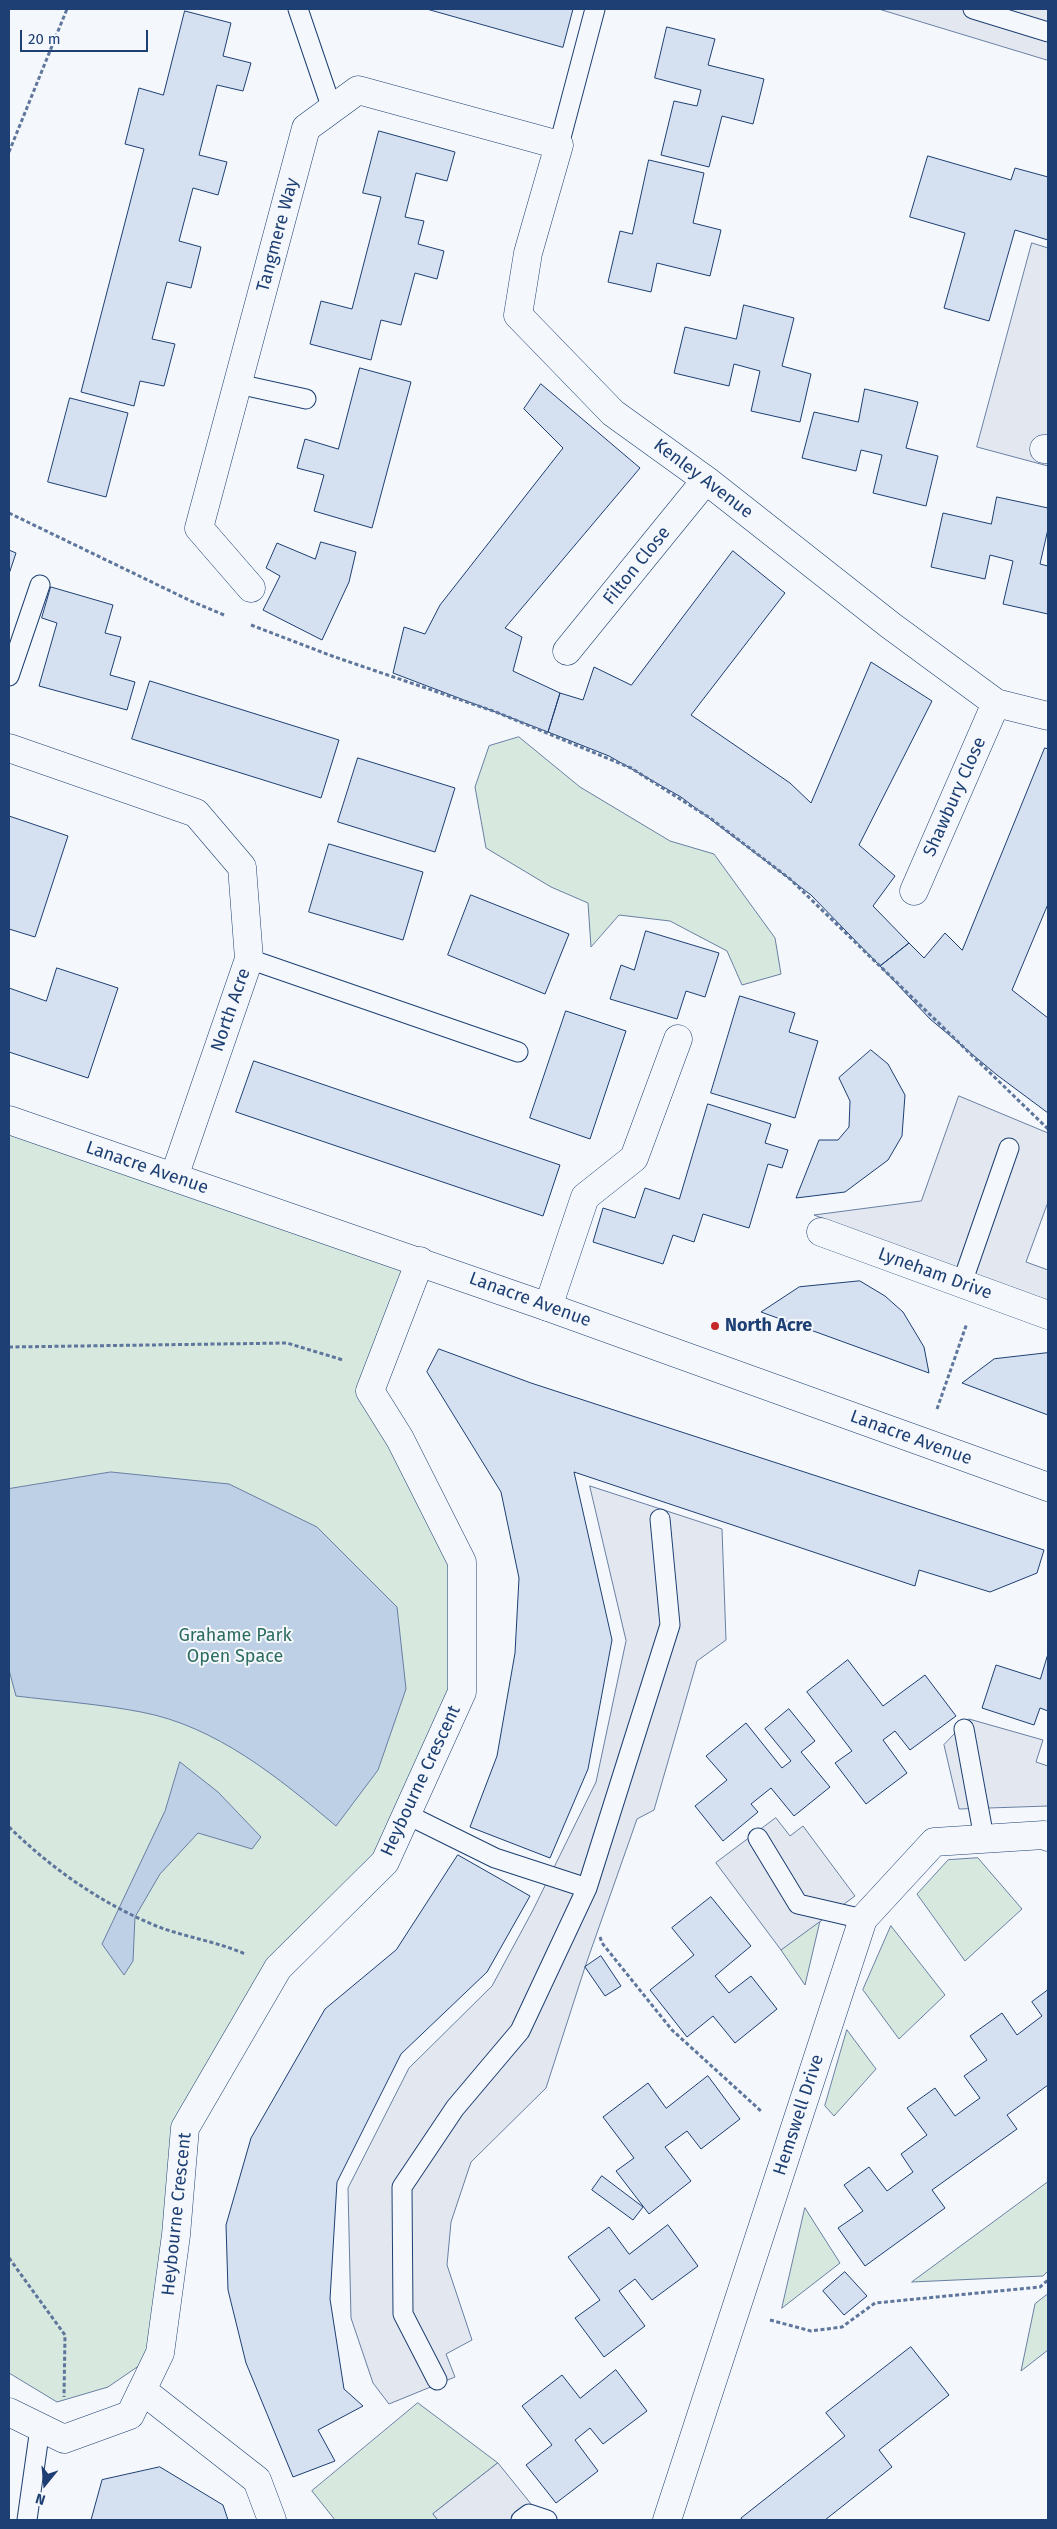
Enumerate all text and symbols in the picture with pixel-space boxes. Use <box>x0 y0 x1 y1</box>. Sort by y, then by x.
scale bar <box>22 20 150 52</box>
text: 20 m <box>28 30 61 48</box>
street label: Tangmere Way <box>252 176 304 294</box>
street label: Kenley Avenue <box>649 435 757 523</box>
street label: Filton Close <box>599 523 675 609</box>
street label: Shawbury Close <box>919 734 991 860</box>
street label: North Acre <box>207 965 255 1055</box>
street label: Lanacre Avenue <box>83 1137 211 1199</box>
street label: Lyneham Drive <box>875 1243 995 1305</box>
street label: Lanacre Avenue <box>466 1268 594 1332</box>
place label: North Acre <box>725 1315 812 1337</box>
marker: North Acre <box>709 1320 721 1332</box>
street label: Lanacre Avenue <box>847 1406 975 1470</box>
park label: Grahame Park Open Space <box>178 1625 292 1668</box>
street label: Heybourne Crescent <box>377 1702 465 1860</box>
street label: Hemswell Drive <box>769 2052 829 2178</box>
street label: Heybourne Crescent <box>158 2131 196 2297</box>
north arrow <box>20 2459 70 2509</box>
text: N <box>34 2489 47 2508</box>

